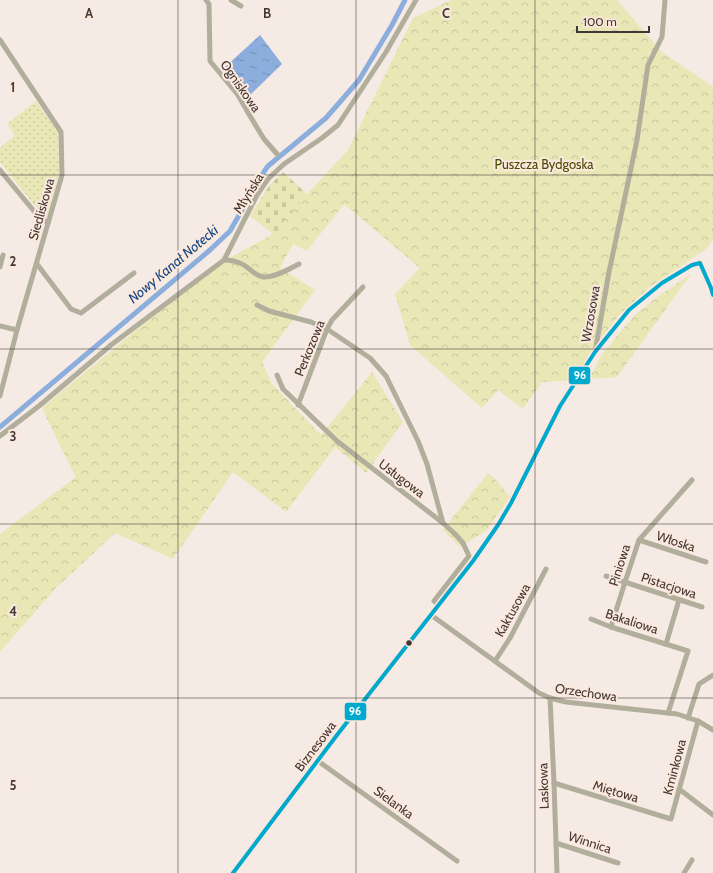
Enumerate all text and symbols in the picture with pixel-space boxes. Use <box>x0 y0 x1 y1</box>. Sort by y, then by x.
text: A <box>85 5 94 21</box>
text: B <box>263 5 271 21</box>
text: C <box>442 5 450 21</box>
scale bar <box>577 8 649 34</box>
text: 100 m <box>583 14 617 29</box>
street label: Ogniskowa <box>217 57 265 116</box>
text: 1 <box>11 79 15 95</box>
park label: Puszcza Bydgoska <box>495 156 594 172</box>
street label: Młyńska <box>229 169 267 216</box>
street label: Siedliskowa <box>25 176 58 242</box>
water label: Nowy Kanał Notecki <box>124 220 223 307</box>
text: 2 <box>10 253 17 269</box>
street label: Wrzosowa <box>577 284 603 344</box>
street label: Perkozowa <box>290 317 328 378</box>
line badge: 96 <box>568 366 591 385</box>
text: 96 <box>574 368 586 382</box>
text: 3 <box>9 428 17 444</box>
street label: Usługowa <box>376 455 429 501</box>
street label: Włoska <box>655 527 698 555</box>
street label: Piniowa <box>605 541 633 588</box>
street label: Pistacjowa <box>639 569 700 603</box>
street label: Kaktusowa <box>491 580 534 640</box>
text: 4 <box>9 603 17 619</box>
street label: Bakaliowa <box>604 605 661 637</box>
unlabelled marker <box>404 638 414 648</box>
street label: Orzechowa <box>554 680 619 704</box>
line badge: 96 <box>344 702 367 721</box>
text: 96 <box>349 704 361 718</box>
street label: Biznesowa <box>291 717 339 774</box>
street label: Kminkowa <box>659 737 689 797</box>
street label: Laskowa <box>534 762 552 809</box>
street label: Miętowa <box>591 776 641 806</box>
text: 5 <box>10 777 17 793</box>
street label: Sielanka <box>371 782 418 822</box>
street label: Winnica <box>566 828 614 857</box>

